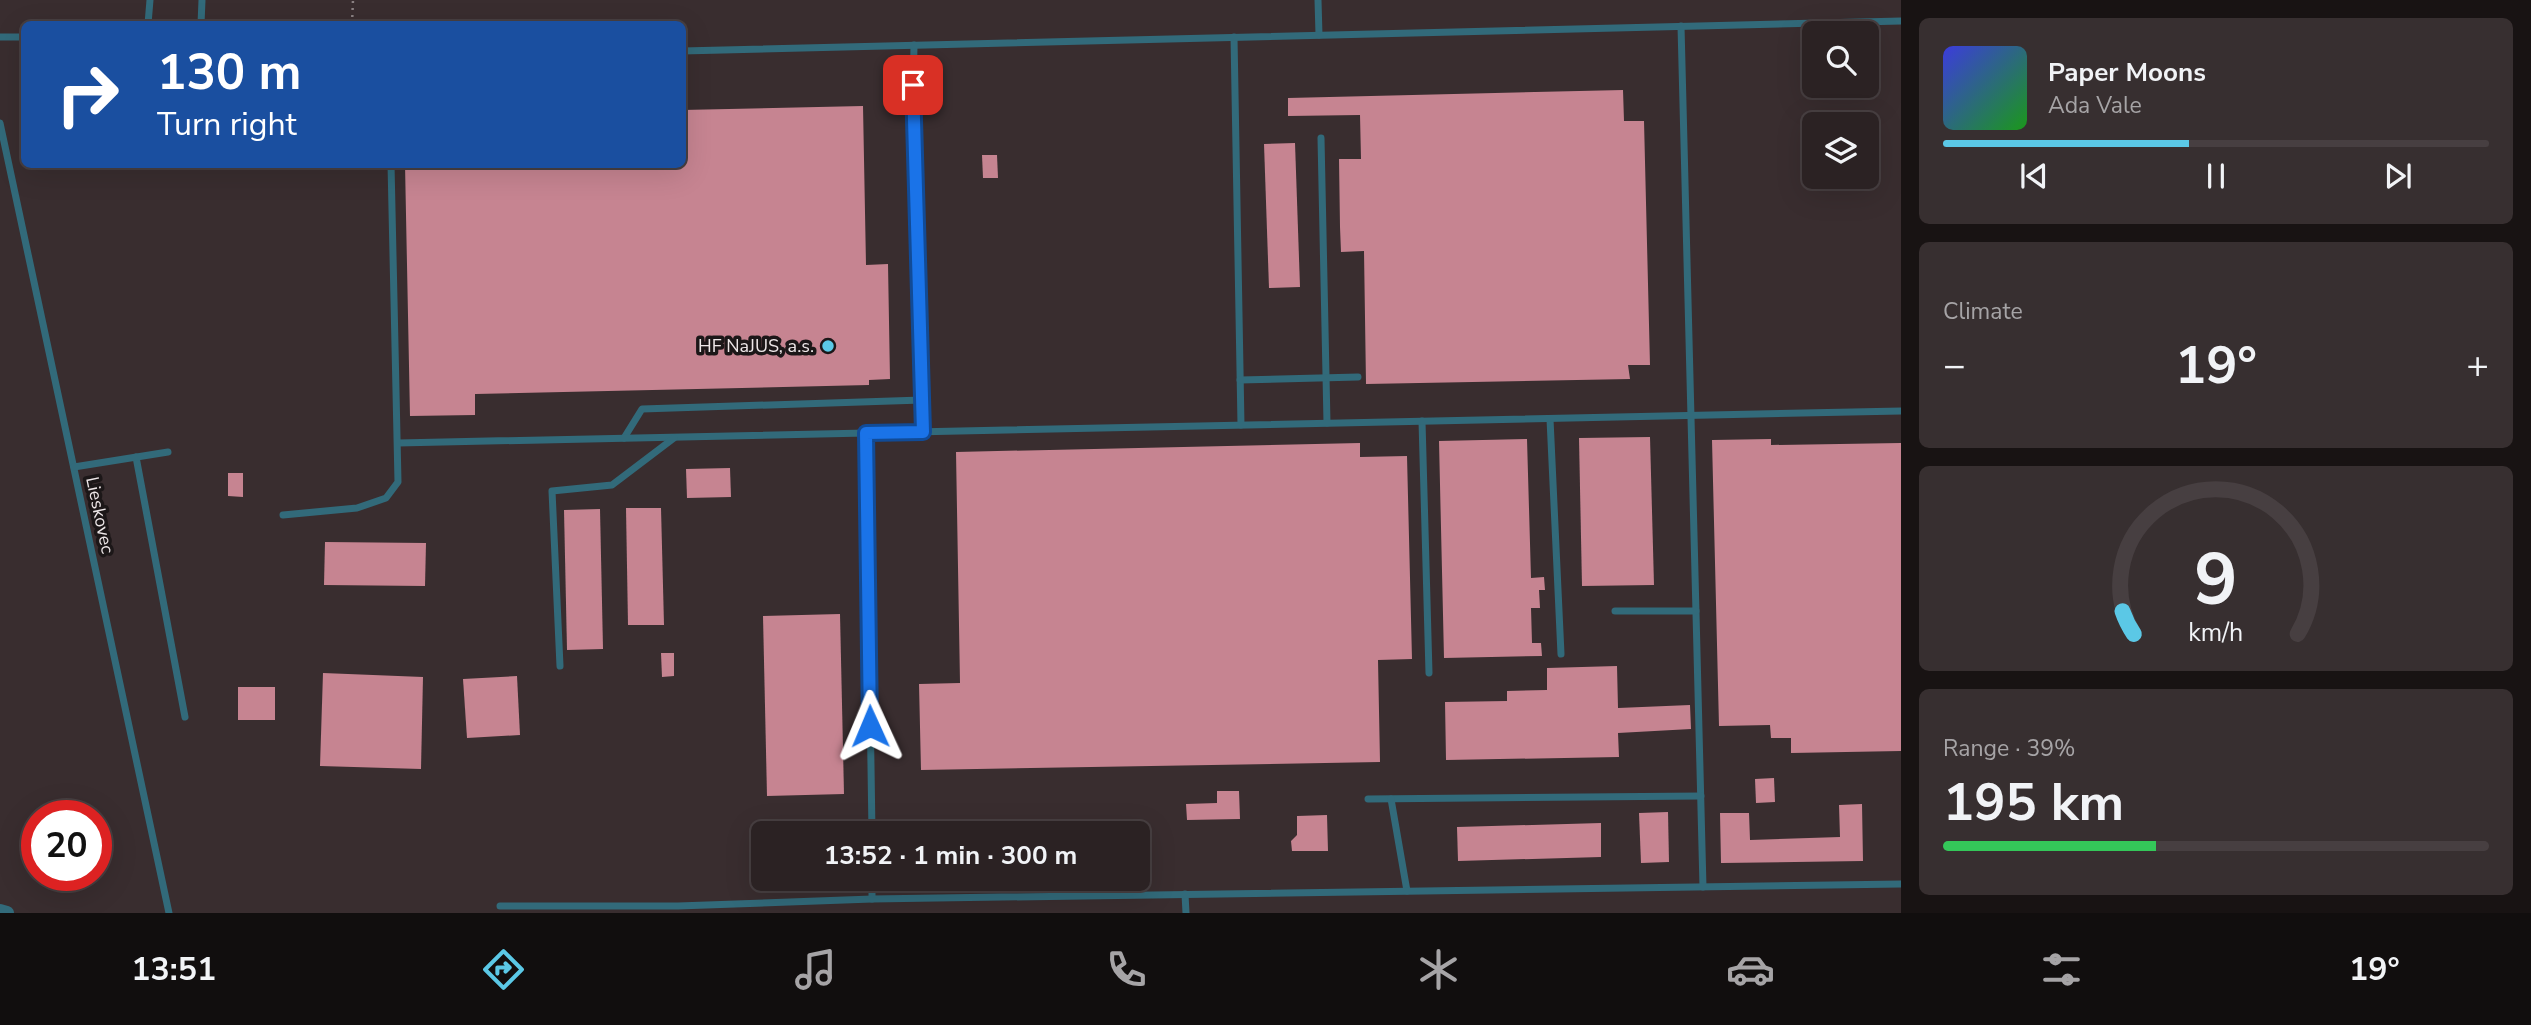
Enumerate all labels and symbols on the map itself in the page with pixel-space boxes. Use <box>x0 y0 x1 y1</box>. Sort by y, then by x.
pin <box>883 55 943 115</box>
place label: HF NaJUS, a.s. <box>698 334 814 358</box>
marker: HF NaJUS, a.s. <box>820 338 836 354</box>
street label: Lieskovec <box>80 474 120 556</box>
position arrow <box>833 689 907 763</box>
speed limit sign: 20 <box>21 800 112 891</box>

